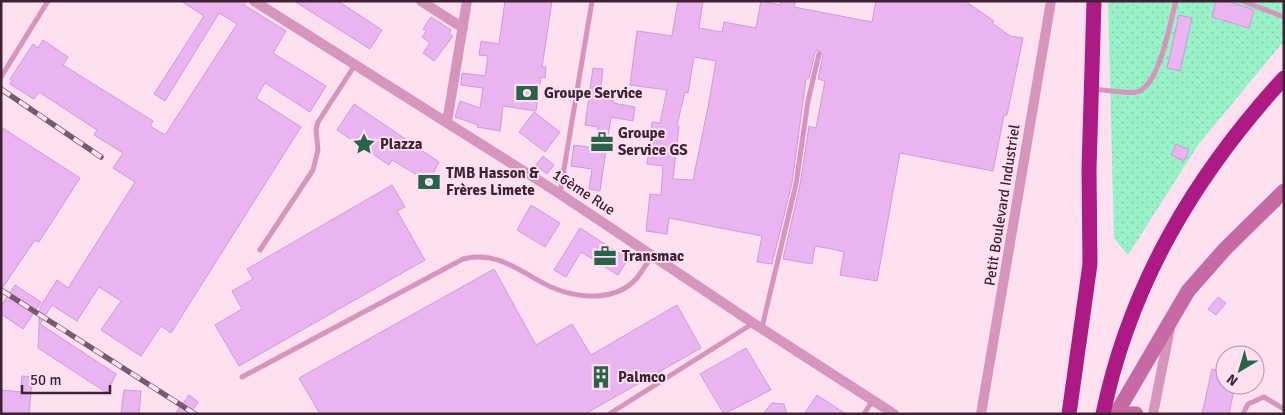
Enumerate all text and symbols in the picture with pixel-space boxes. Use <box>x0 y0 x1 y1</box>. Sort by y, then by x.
bank icon: Groupe Service <box>514 80 540 106</box>
place label: Groupe Service <box>544 84 643 102</box>
street label: Petit Boulevard Industriel <box>980 123 1024 287</box>
place label: Groupe Service GS <box>618 124 688 159</box>
office icon: Groupe Service GS <box>589 129 615 155</box>
place icon: Plazza <box>351 131 377 157</box>
place label: Plazza <box>380 135 423 153</box>
place label: TMB Hasson & Frères Limete <box>446 164 539 199</box>
street label: 16ème Rue <box>549 165 619 219</box>
bank icon: TMB Hasson & Frères Limete <box>416 169 442 195</box>
office icon: Transmac <box>592 243 618 269</box>
place label: Transmac <box>622 247 684 265</box>
north arrow <box>1215 345 1265 395</box>
scale bar <box>22 362 110 394</box>
building icon: Palmco <box>588 364 614 390</box>
place label: Palmco <box>618 368 666 386</box>
text: N <box>1223 370 1241 390</box>
text: 50 m <box>30 371 61 389</box>

